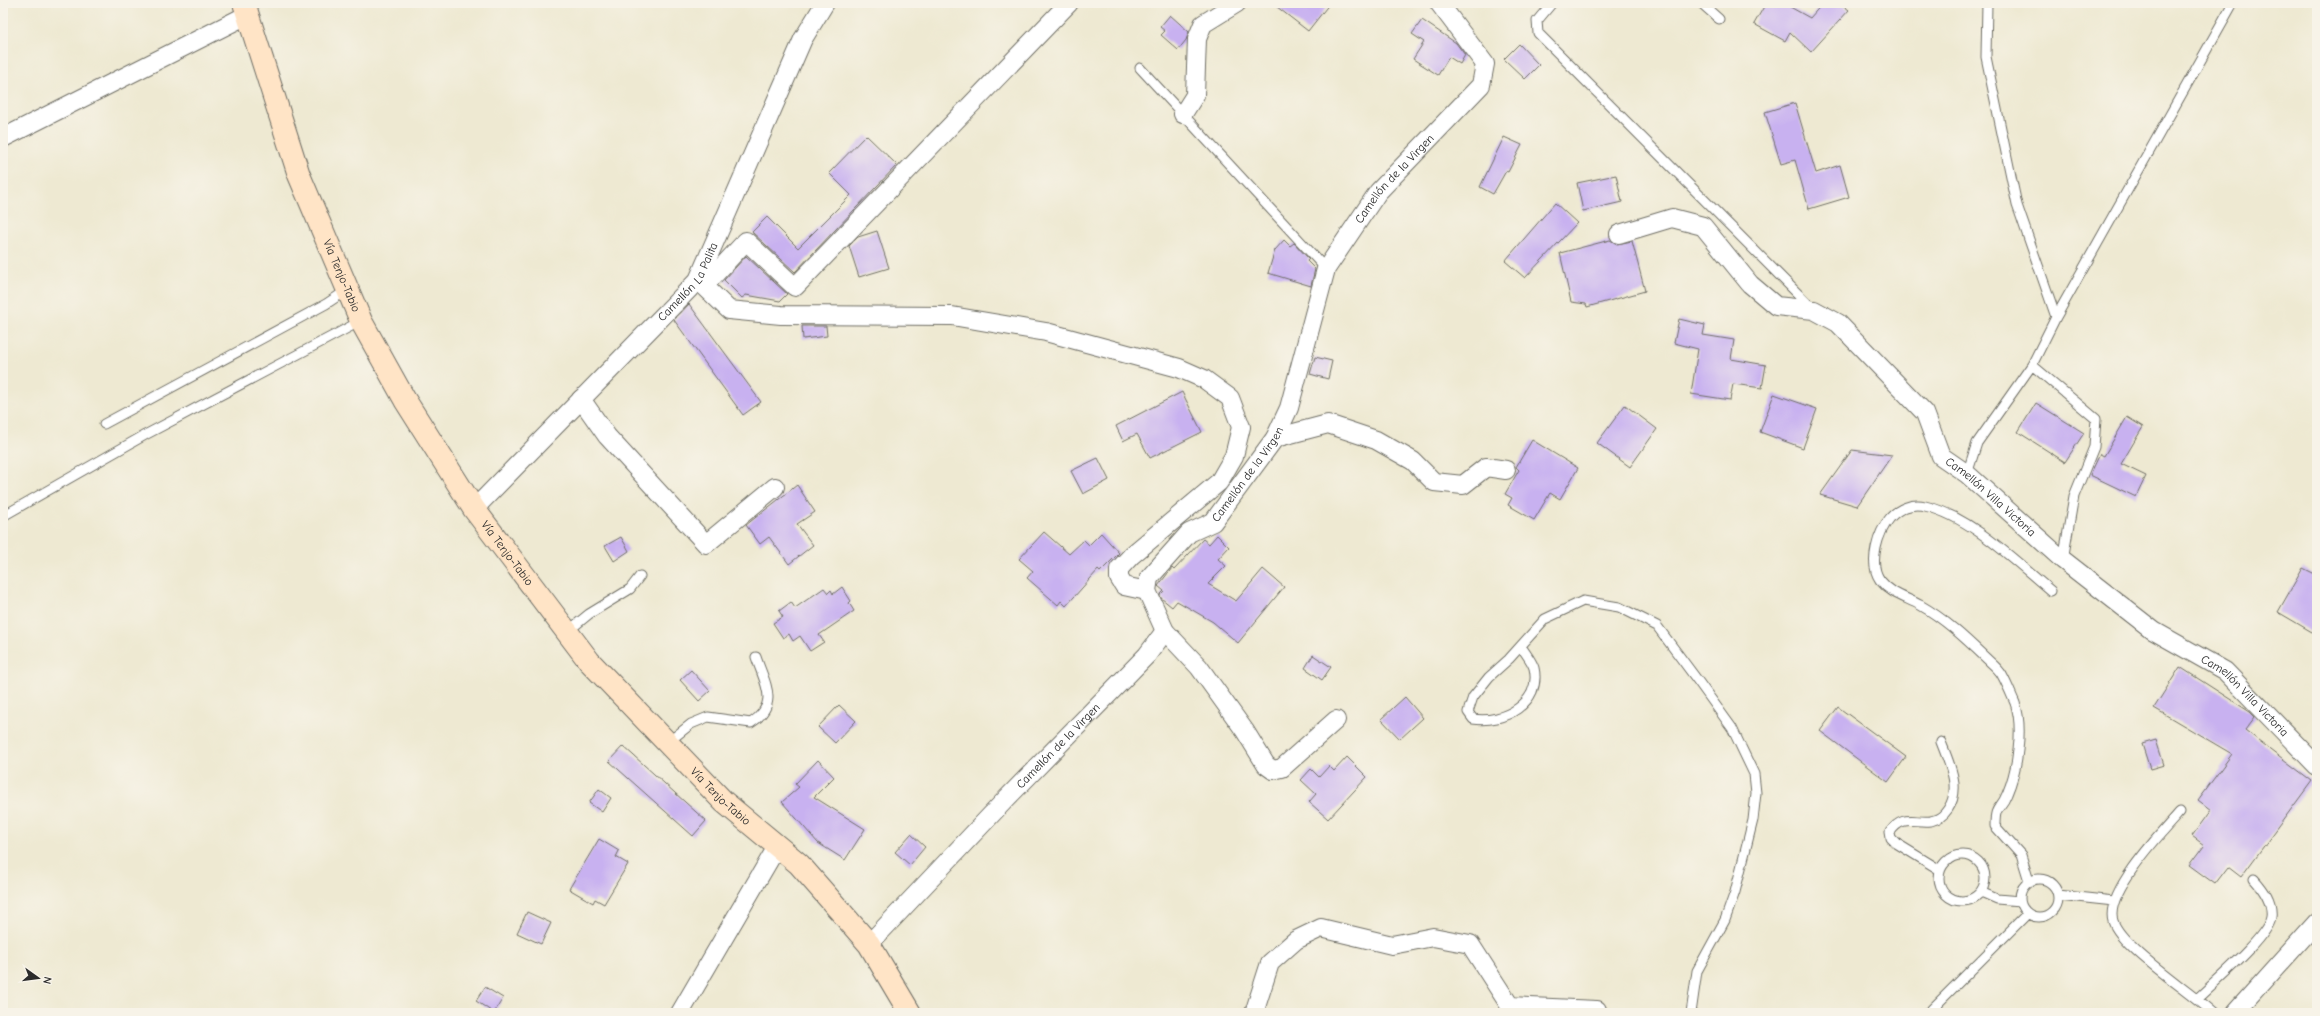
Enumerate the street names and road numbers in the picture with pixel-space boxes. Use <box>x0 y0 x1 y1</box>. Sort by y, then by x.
street label: Camellón de la Virgen <box>1352 131 1437 226</box>
street label: Vía Tenjo-Tabio <box>320 237 363 314</box>
street label: Camellón La Palita <box>655 240 720 324</box>
street label: Camellón de la Virgen <box>1209 425 1286 524</box>
street label: Camellón Villa Victoria <box>1943 454 2039 539</box>
street label: Vía Tenjo-Tabio <box>478 518 536 588</box>
street label: Camellón Villa Victoria <box>2199 652 2291 739</box>
street label: Camellón de la Virgen <box>1013 700 1103 791</box>
street label: Vía Tenjo-Tabio <box>688 764 753 828</box>

